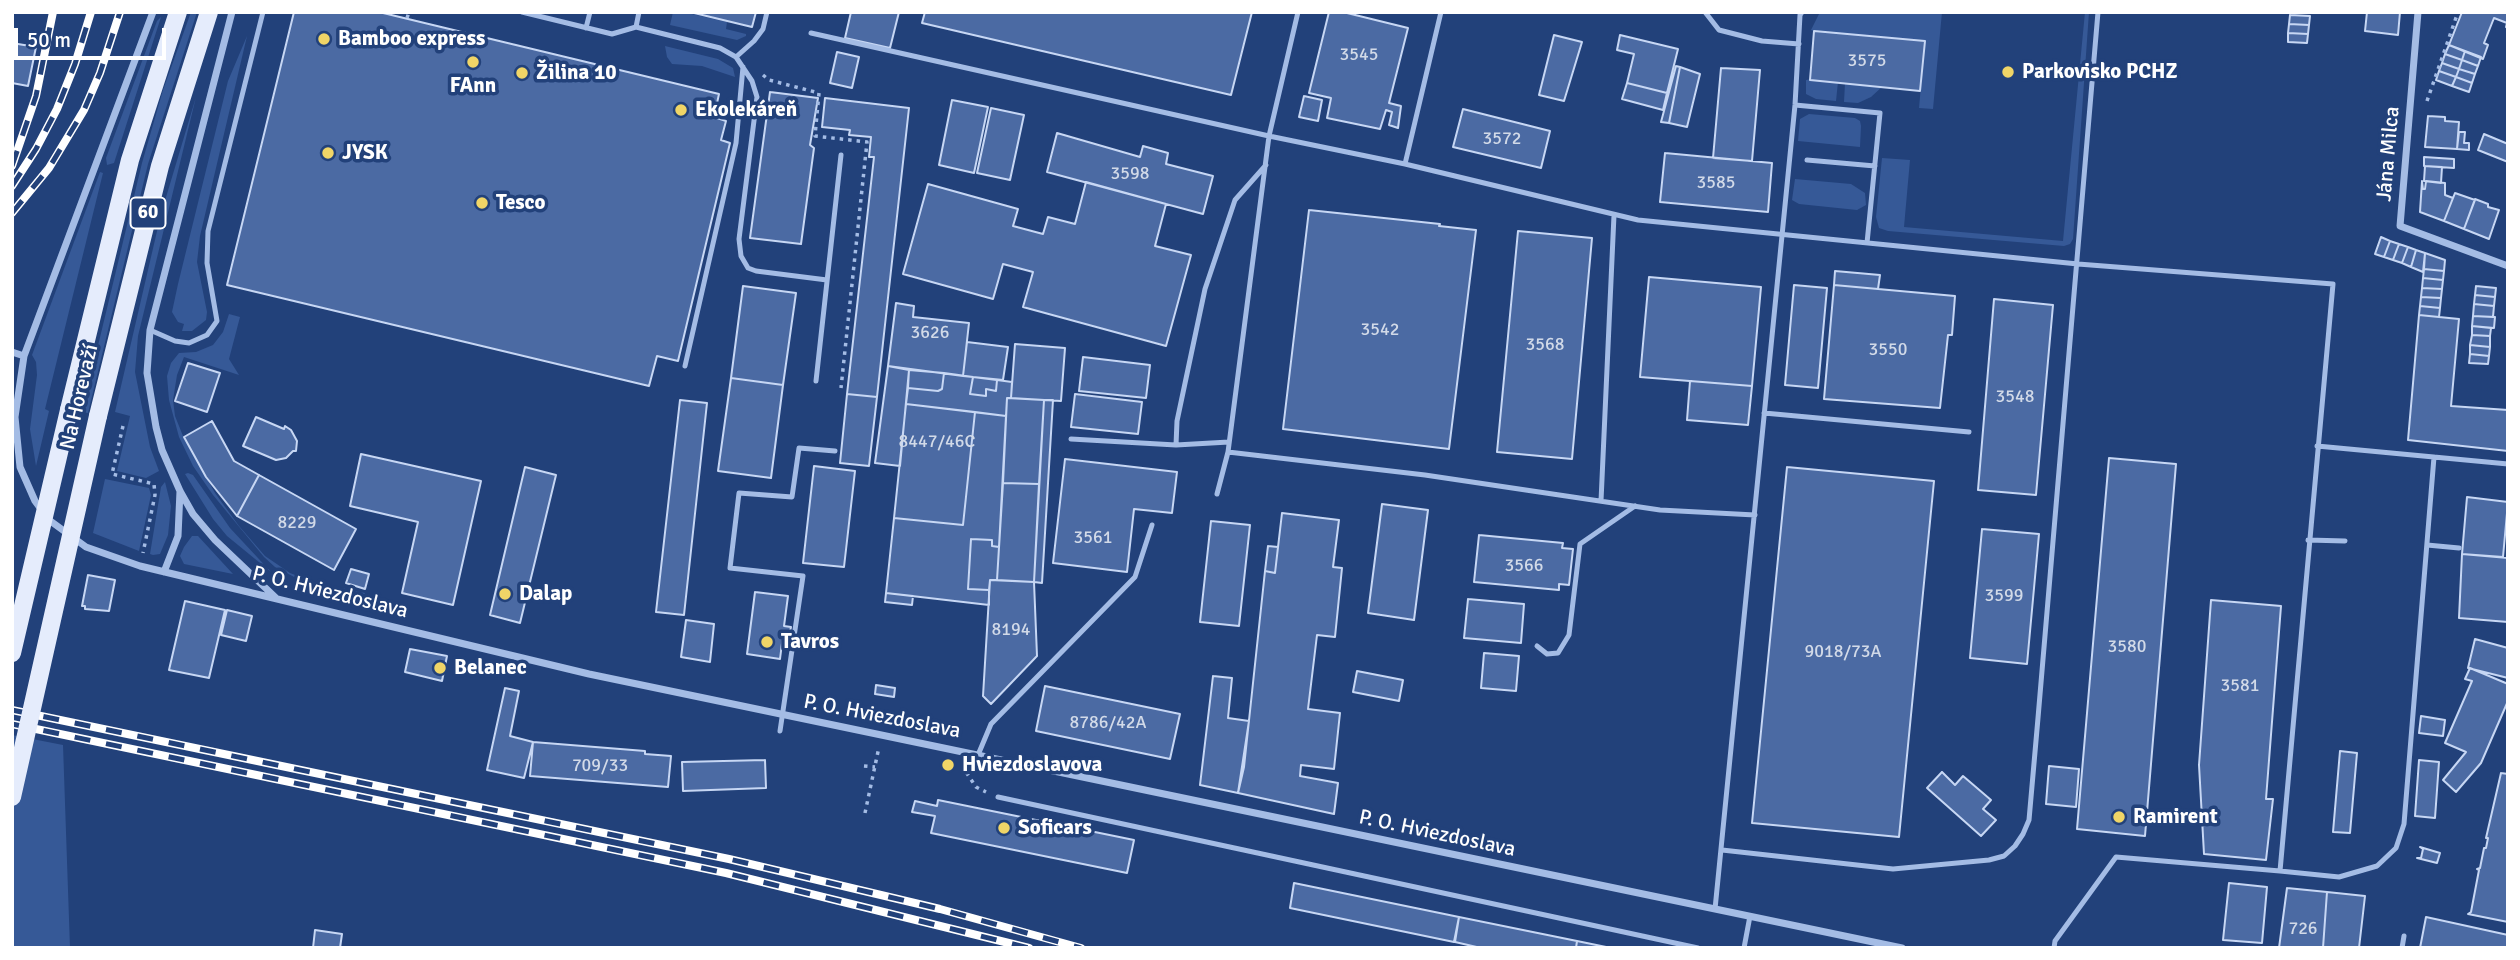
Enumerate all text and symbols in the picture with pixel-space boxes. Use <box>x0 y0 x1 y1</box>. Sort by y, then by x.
scale bar <box>18 14 170 58</box>
place label: Bamboo express <box>338 26 485 52</box>
text: 50 m <box>27 27 71 53</box>
marker: Bamboo express <box>316 31 332 47</box>
house number: 3545 <box>1340 44 1378 66</box>
house number: 3575 <box>1848 50 1886 72</box>
marker: FAnn <box>465 54 481 70</box>
place label: Parkovisko PCHZ <box>2022 59 2178 85</box>
place label: Žilina 10 <box>536 60 617 86</box>
marker: Parkovisko PCHZ <box>2000 64 2016 80</box>
marker: Žilina 10 <box>514 65 530 81</box>
place label: FAnn <box>450 73 496 99</box>
place label: Ekolekáreň <box>695 97 797 123</box>
marker: Ekolekáreň <box>673 102 689 118</box>
street label: Jána Milca <box>2372 105 2406 203</box>
house number: 3572 <box>1483 128 1521 150</box>
place label: JYSK <box>342 140 388 166</box>
marker: JYSK <box>320 145 336 161</box>
house number: 3598 <box>1111 163 1149 185</box>
house number: 3585 <box>1697 172 1735 194</box>
place label: Tesco <box>496 190 545 216</box>
marker: Tesco <box>474 195 490 211</box>
road number: 60 <box>130 197 166 228</box>
house number: 3542 <box>1361 319 1399 341</box>
house number: 3626 <box>911 322 949 344</box>
house number: 3568 <box>1526 334 1564 356</box>
house number: 3550 <box>1869 339 1907 361</box>
street label: Na Horevaží <box>56 342 104 452</box>
house number: 3548 <box>1996 386 2034 408</box>
house number: 8447/46C <box>899 431 975 453</box>
house number: 8229 <box>278 512 316 534</box>
house number: 3561 <box>1074 527 1112 549</box>
house number: 3566 <box>1505 555 1543 577</box>
street label: P. O. Hviezdoslava <box>250 561 410 625</box>
place label: Dalap <box>519 581 572 607</box>
house number: 3599 <box>1985 585 2023 607</box>
marker: Dalap <box>497 586 513 602</box>
house number: 8194 <box>992 619 1030 641</box>
place label: Tavros <box>781 629 839 655</box>
marker: Tavros <box>759 634 775 650</box>
house number: 3580 <box>2108 636 2146 658</box>
house number: 9018/73A <box>1805 641 1881 663</box>
place label: Belanec <box>454 655 527 681</box>
marker: Belanec <box>432 660 448 676</box>
house number: 3581 <box>2221 675 2259 697</box>
street label: P. O. Hviezdoslava <box>801 689 963 745</box>
house number: 8786/42A <box>1070 712 1146 734</box>
place label: Hviezdoslavova <box>962 752 1102 778</box>
house number: 709/33 <box>572 755 628 777</box>
marker: Hviezdoslavova <box>940 757 956 773</box>
place label: Ramirent <box>2133 804 2218 830</box>
street label: P. O. Hviezdoslava <box>1356 805 1518 863</box>
marker: Ramirent <box>2111 809 2127 825</box>
place label: Soficars <box>1018 815 1092 841</box>
marker: Soficars <box>996 820 1012 836</box>
house number: 726 <box>2288 918 2318 940</box>

